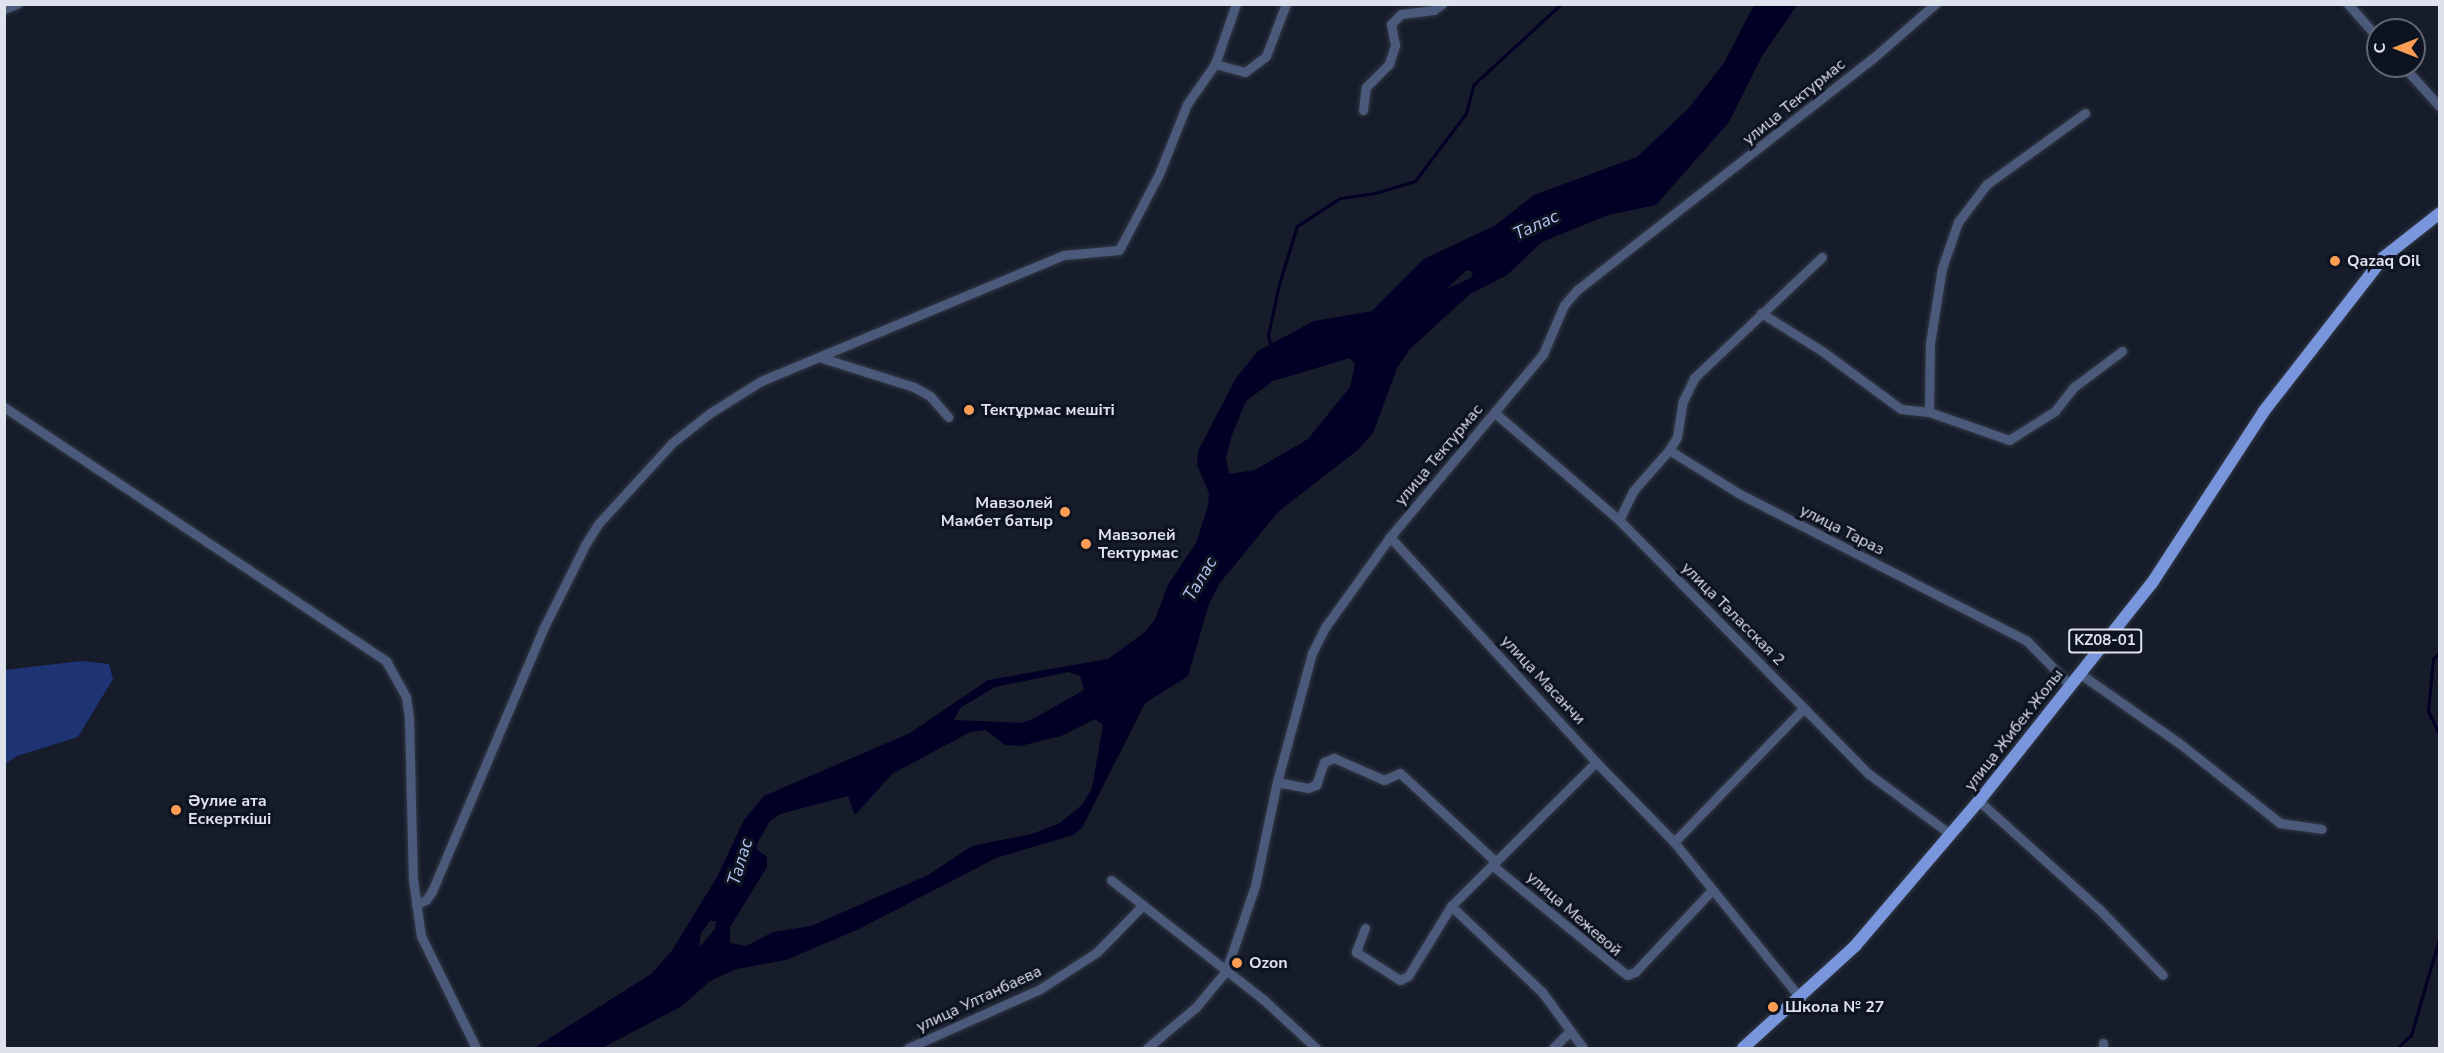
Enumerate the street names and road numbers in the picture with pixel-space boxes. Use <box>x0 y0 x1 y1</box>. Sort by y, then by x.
street label: улица Тектурмас <box>1739 55 1849 149</box>
street label: улица Тектурмас <box>1391 401 1487 509</box>
street label: улица Тараз <box>1797 501 1887 559</box>
street label: улица Таласская 2 <box>1677 558 1789 670</box>
road number: KZ08-01 <box>2068 629 2142 653</box>
street label: улица Масанчи <box>1497 631 1589 729</box>
street label: улица Жибек Жолы <box>1961 665 2067 795</box>
street label: улица Межевой <box>1523 868 1625 960</box>
street label: улица Ултанбаева <box>913 962 1045 1036</box>

